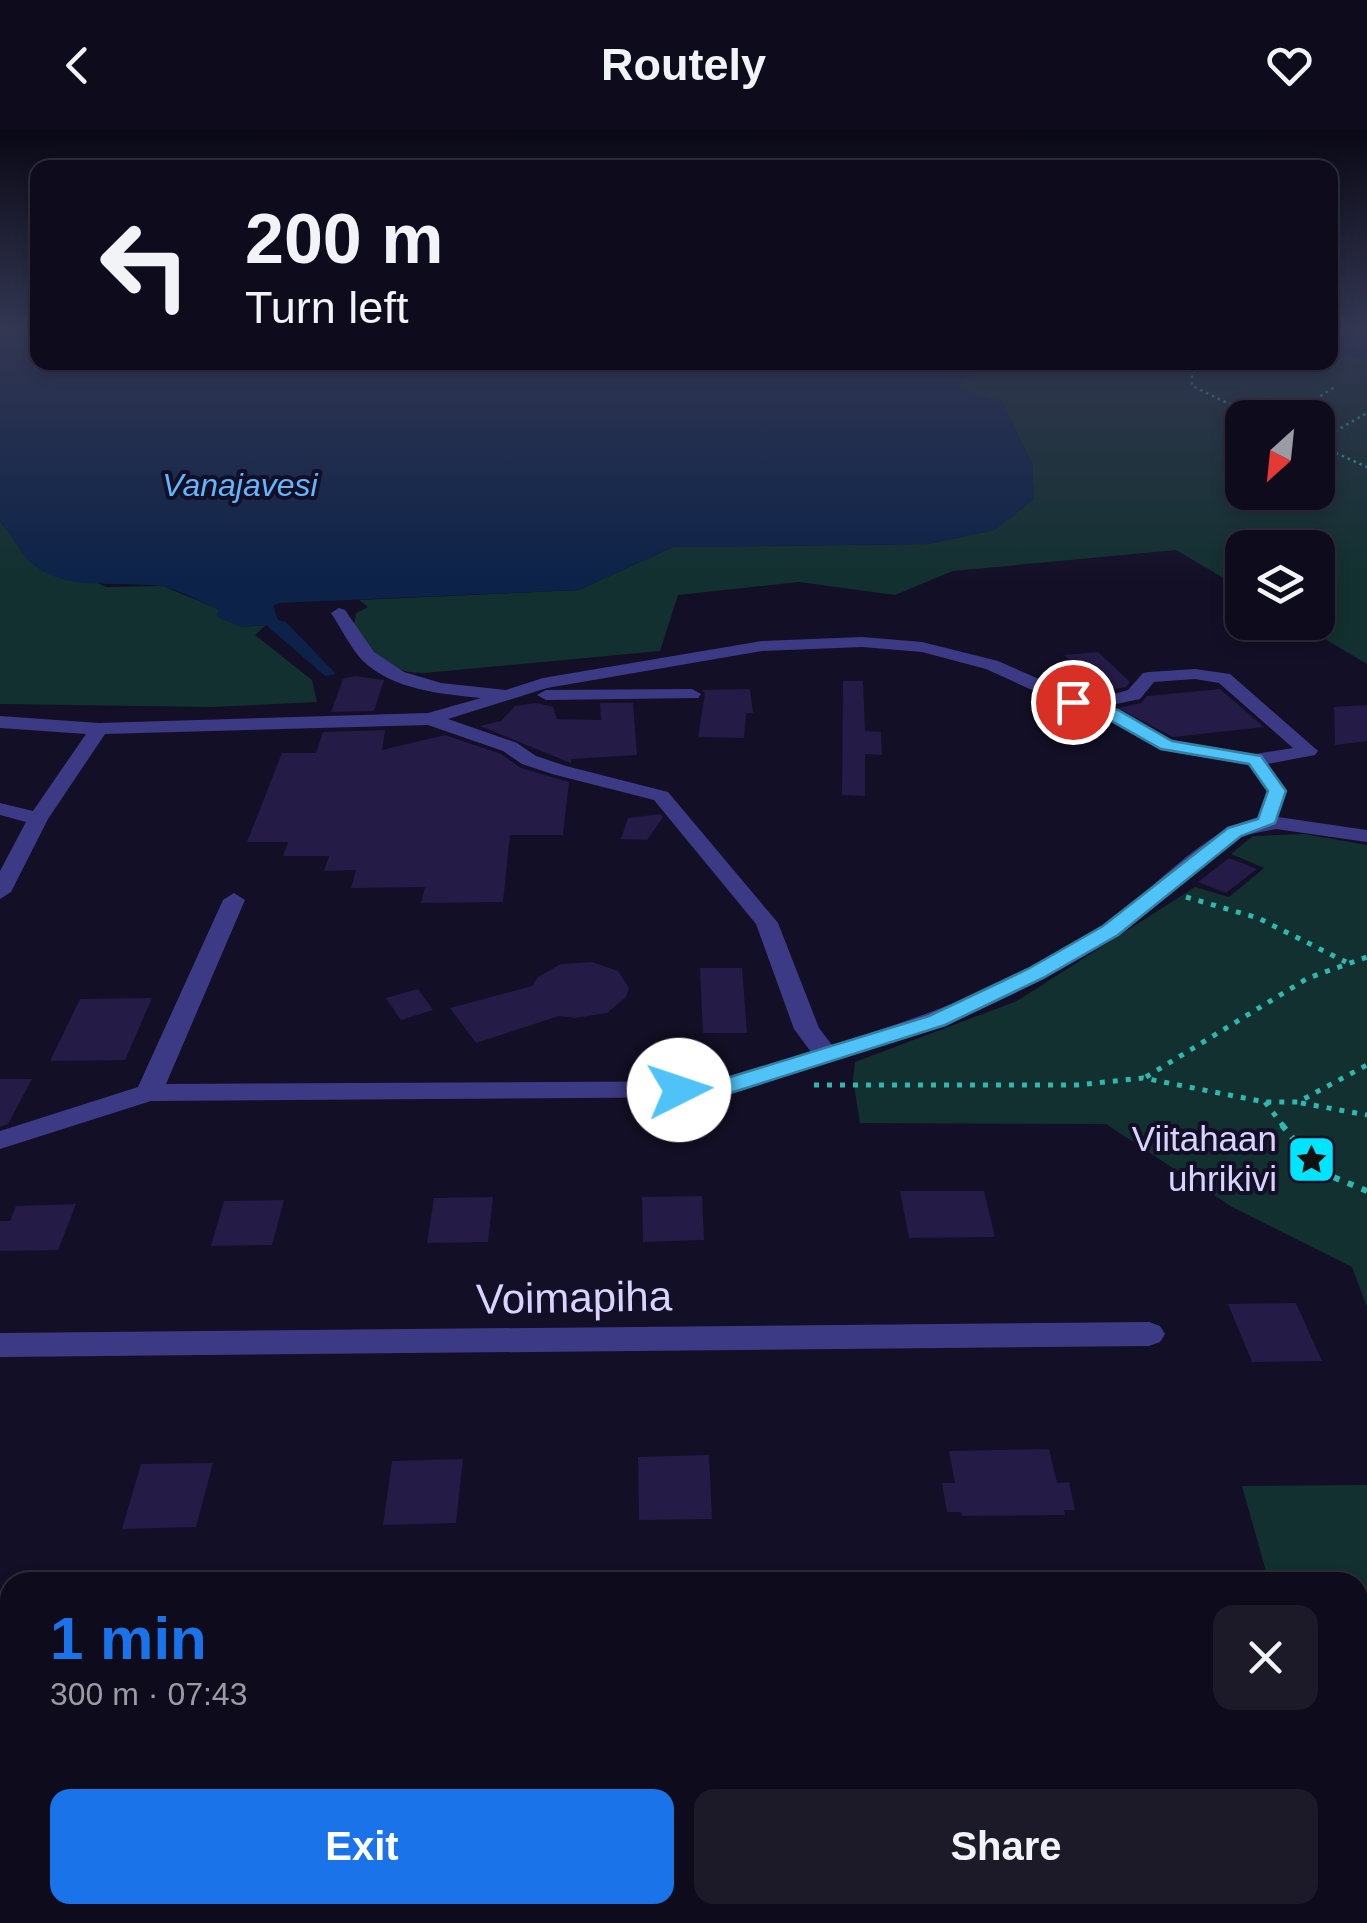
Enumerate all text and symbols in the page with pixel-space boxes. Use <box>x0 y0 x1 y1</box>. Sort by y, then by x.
icon: back <box>50 38 105 93</box>
icon: heart <box>1262 38 1317 93</box>
text: Routely <box>601 39 766 90</box>
icon: left <box>80 200 210 330</box>
text: 200 m <box>245 200 443 278</box>
text: Turn left <box>245 282 408 333</box>
north arrow <box>1225 400 1335 510</box>
map controls <box>1225 400 1335 640</box>
water label: Vanajavesi <box>162 467 319 503</box>
button: layers <box>1225 530 1335 640</box>
pin <box>1031 660 1116 745</box>
icon: arrive <box>1046 675 1101 730</box>
position arrow <box>627 1038 731 1142</box>
place label: Viitahaan uhrikivi <box>1132 1119 1277 1198</box>
place icon: Viitahaan uhrikivi <box>1286 1133 1338 1185</box>
street label: Voimapiha <box>476 1272 673 1323</box>
text: 1 min <box>50 1605 207 1672</box>
button: close <box>1213 1605 1318 1710</box>
text: 300 m · 07:43 <box>50 1676 247 1712</box>
button: Exit <box>50 1789 674 1904</box>
button: Share <box>694 1789 1318 1904</box>

